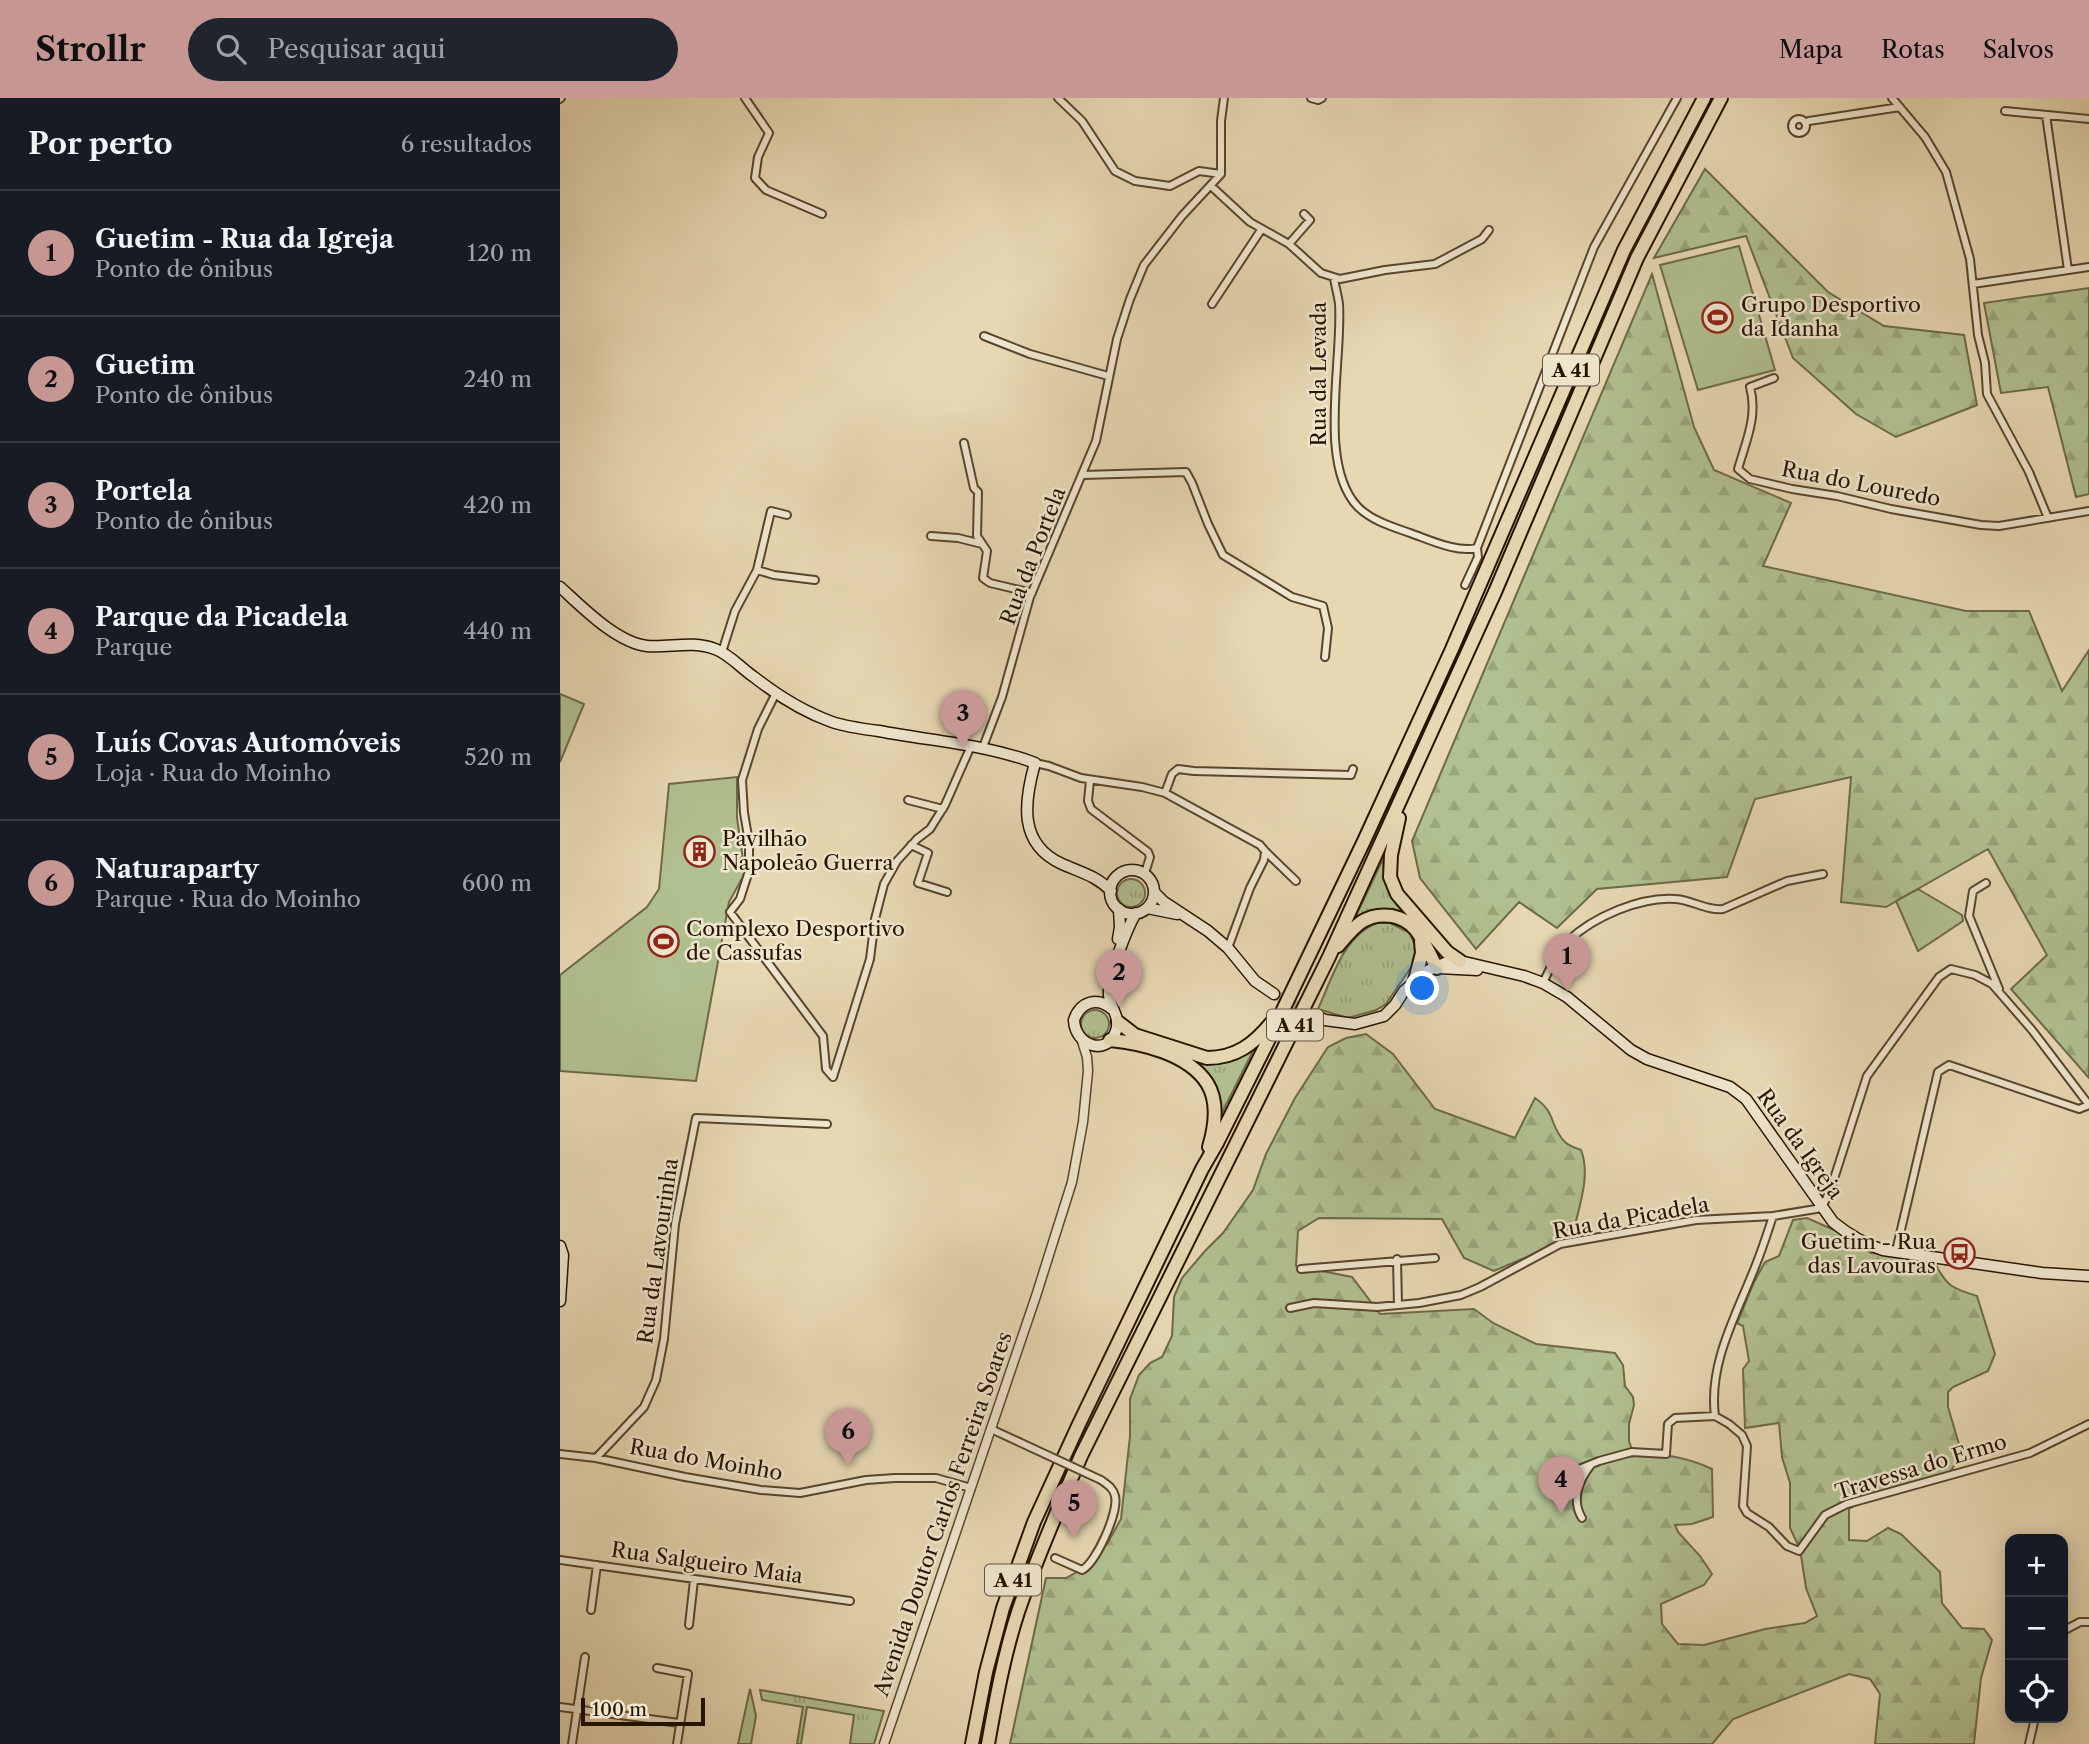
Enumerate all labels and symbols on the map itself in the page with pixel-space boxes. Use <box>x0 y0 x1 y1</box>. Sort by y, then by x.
place label: Grupo Desportivo da Idanha <box>1741 292 1921 341</box>
sports icon: Grupo Desportivo da Idanha <box>1701 300 1735 334</box>
street label: Rua da Levada <box>1306 301 1331 446</box>
road number: A 41 <box>1543 354 1599 386</box>
street label: Rua do Louredo <box>1779 456 1943 511</box>
street label: Rua da Portela <box>995 483 1071 628</box>
pin: 3 <box>940 690 986 748</box>
place label: Pavilhão Napoleão Guerra <box>722 826 894 875</box>
building icon: Pavilhão Napoleão Guerra <box>682 834 716 868</box>
place label: Complexo Desportivo de Cassufas <box>686 916 905 965</box>
sports icon: Complexo Desportivo de Cassufas <box>646 924 680 958</box>
pin: 1 <box>1544 933 1590 991</box>
pin: 2 <box>1096 949 1142 1007</box>
your location <box>1405 971 1439 1005</box>
road number: A 41 <box>1267 1009 1323 1040</box>
street label: Rua da Igreja <box>1752 1084 1849 1204</box>
street label: Rua da Lavourinha <box>632 1155 683 1345</box>
street label: Rua da Picadela <box>1551 1191 1712 1244</box>
place label: Guetim - Rua das Lavouras <box>1801 1229 1937 1278</box>
bus stop icon: Guetim - Rua das Lavouras <box>1942 1237 1976 1271</box>
street label: Avenida Doutor Carlos Ferreira Soares <box>868 1328 1017 1700</box>
pin: 6 <box>825 1408 871 1466</box>
street label: Travessa do Ermo <box>1832 1429 2010 1504</box>
street label: Rua do Moinho <box>628 1434 785 1485</box>
pin: 4 <box>1538 1456 1584 1514</box>
pin: 5 <box>1051 1480 1097 1538</box>
street label: Rua Salgueiro Maia <box>610 1537 805 1588</box>
road number: A 41 <box>985 1564 1041 1596</box>
scale bar <box>581 1695 705 1727</box>

